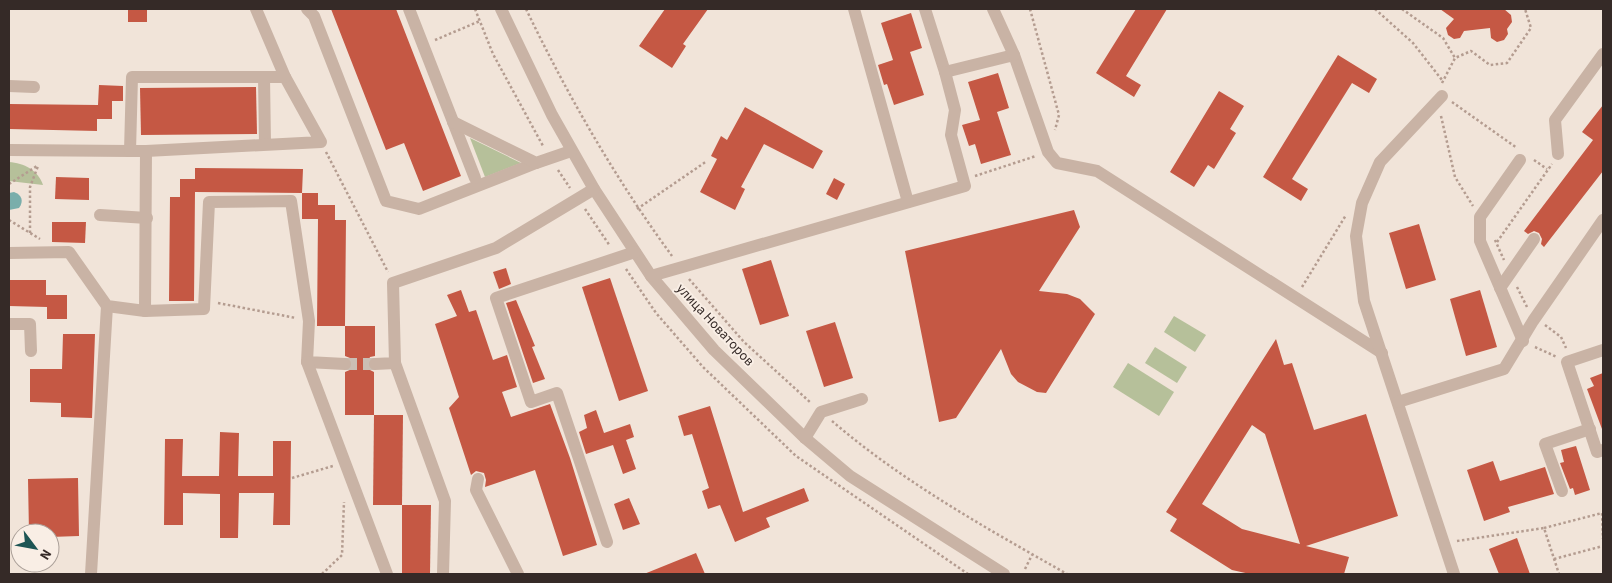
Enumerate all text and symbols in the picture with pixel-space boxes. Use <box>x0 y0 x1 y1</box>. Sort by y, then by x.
street label: улица Новаторов <box>671 279 759 371</box>
north arrow <box>10 523 60 573</box>
text: N <box>34 545 56 564</box>

